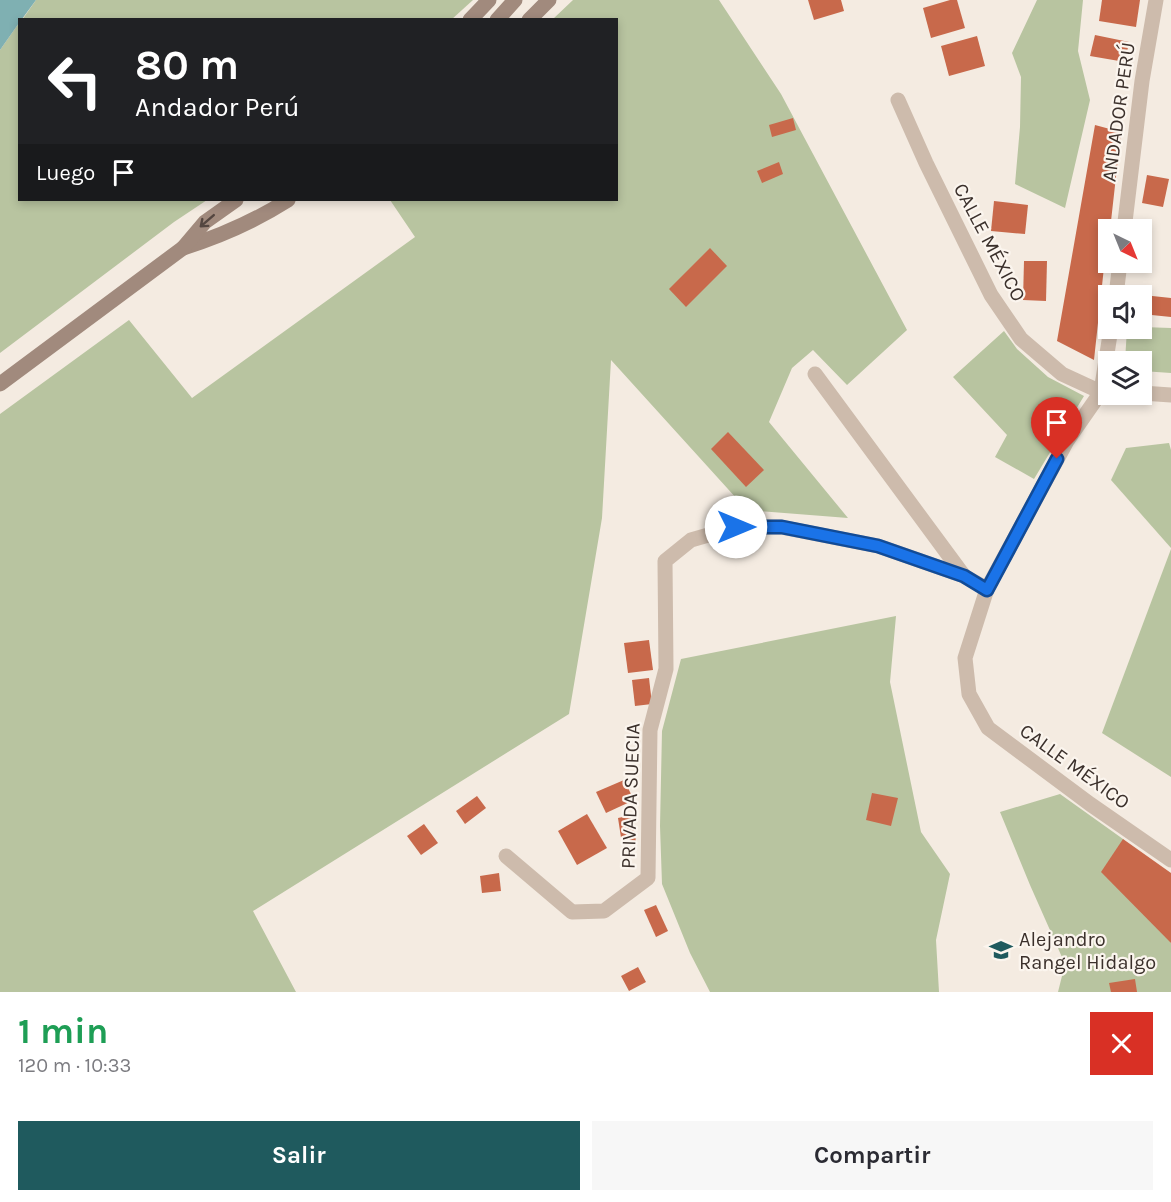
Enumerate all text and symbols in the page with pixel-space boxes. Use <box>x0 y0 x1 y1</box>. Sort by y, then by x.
text: 80 m <box>135 40 239 90</box>
street label: ANDADOR PERÚ <box>1096 41 1140 183</box>
icon: left <box>36 42 114 120</box>
text: Andador Perú <box>135 91 300 123</box>
icon: arrive <box>107 156 140 189</box>
text: Luego <box>36 160 95 186</box>
street label: CALLE MÉXICO <box>949 179 1031 305</box>
one-way arrow <box>200 214 215 228</box>
north arrow <box>1098 219 1152 273</box>
map controls <box>1098 219 1152 405</box>
button: sound <box>1098 285 1152 339</box>
button: layers <box>1098 351 1152 405</box>
pin <box>1031 397 1082 459</box>
icon: arrive <box>1040 406 1073 439</box>
position arrow <box>704 495 768 559</box>
street label: CALLE MÉXICO <box>1015 718 1135 814</box>
street label: PRIVADA SUECIA <box>616 723 645 869</box>
place label: Alejandro Rangel Hidalgo <box>1019 928 1156 974</box>
school or university icon: Alejandro Rangel Hidalgo <box>988 937 1014 963</box>
text: 1 min <box>18 1010 108 1052</box>
button: close <box>1090 1012 1153 1075</box>
text: 120 m · 10:33 <box>18 1054 131 1077</box>
button: Salir <box>18 1121 580 1190</box>
button: Compartir <box>592 1121 1153 1190</box>

